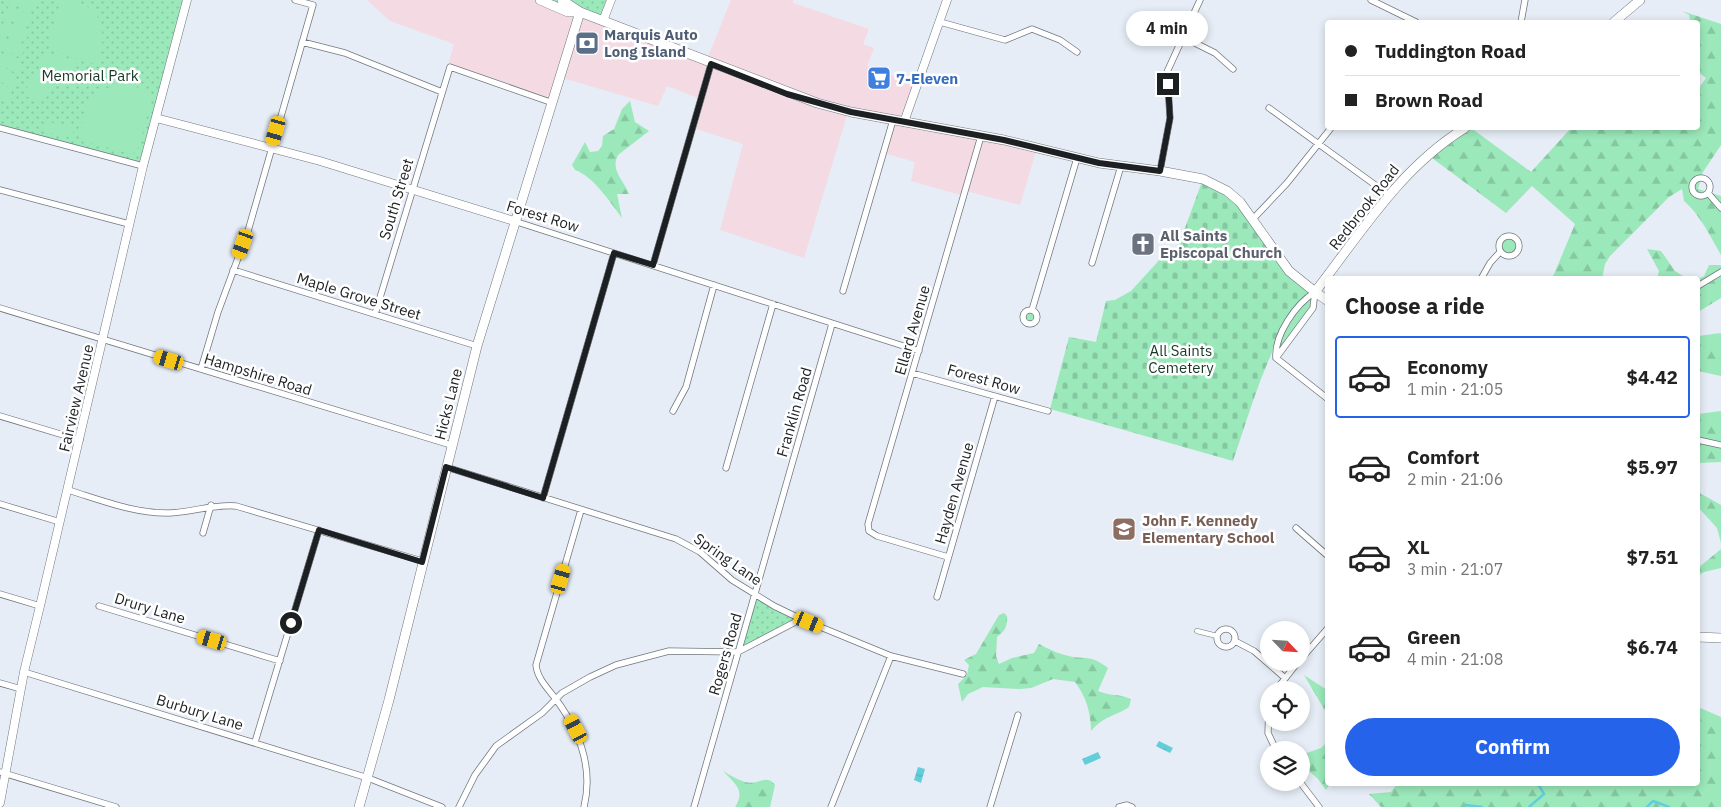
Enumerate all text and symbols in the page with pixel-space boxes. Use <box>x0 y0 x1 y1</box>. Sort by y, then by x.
callout: 4 min <box>1127 12 1209 46</box>
text: 4 min <box>1146 18 1188 38</box>
place label: Marquis Auto Long Island <box>604 25 698 61</box>
bank icon: Marquis Auto Long Island <box>574 30 600 56</box>
text: Tuddington Road <box>1375 39 1526 63</box>
supermarket icon: 7-Eleven <box>866 65 892 91</box>
park label: Memorial Park <box>41 66 139 85</box>
place label: 7-Eleven <box>896 69 958 88</box>
route end <box>1157 73 1179 95</box>
text: Brown Road <box>1375 88 1483 112</box>
car <box>264 115 287 147</box>
street label: South Street <box>375 156 417 242</box>
street label: Redbrook Road <box>1325 161 1403 253</box>
street label: Forest Row <box>504 196 582 236</box>
place label: All Saints Episcopal Church <box>1160 226 1282 262</box>
car <box>230 227 255 261</box>
church icon: All Saints Episcopal Church <box>1130 231 1156 257</box>
street label: Maple Grove Street <box>295 268 423 324</box>
street label: Ellard Avenue <box>890 283 934 377</box>
text: Choose a ride <box>1345 291 1485 320</box>
park label: All Saints Cemetery <box>1148 341 1214 377</box>
street label: Fairview Avenue <box>54 342 98 454</box>
car <box>152 348 185 372</box>
street label: Hampshire Road <box>202 349 314 399</box>
icon: car <box>1347 355 1392 400</box>
text: Economy <box>1407 355 1488 379</box>
street label: Forest Row <box>945 359 1023 399</box>
street label: Franklin Road <box>772 365 816 459</box>
text: $4.42 <box>1626 365 1678 389</box>
street label: Hicks Lane <box>430 366 466 442</box>
text: 1 min · 21:05 <box>1407 379 1503 399</box>
street label: Hayden Avenue <box>930 440 978 546</box>
icon: car <box>1347 445 1392 490</box>
text: Comfort <box>1407 445 1480 469</box>
text: $5.97 <box>1626 455 1678 479</box>
text: 2 min · 21:06 <box>1407 469 1503 489</box>
place label: John F. Kennedy Elementary School <box>1142 511 1275 547</box>
school or university icon: John F. Kennedy Elementary School <box>1111 516 1137 542</box>
street label: Spring Lane <box>690 529 766 589</box>
icon: car <box>1347 535 1392 580</box>
text: XL <box>1407 535 1430 559</box>
text: $7.51 <box>1626 545 1678 569</box>
text: 3 min · 21:07 <box>1407 559 1503 579</box>
car <box>549 563 572 595</box>
street label: Drury Lane <box>112 588 188 628</box>
car <box>792 609 825 635</box>
street label: Rogers Road <box>704 611 746 697</box>
route start <box>280 612 302 634</box>
north arrow <box>1260 621 1310 671</box>
map controls <box>1260 621 1310 791</box>
icon: car <box>1347 625 1392 670</box>
text: Green <box>1407 625 1461 649</box>
car <box>195 628 228 652</box>
text: $6.74 <box>1626 635 1678 659</box>
text: 4 min · 21:08 <box>1407 649 1503 669</box>
button: locate <box>1260 681 1310 731</box>
street label: Burbury Lane <box>154 690 246 734</box>
car <box>562 712 589 746</box>
button: Confirm <box>1345 718 1680 776</box>
button: layers <box>1260 741 1310 791</box>

